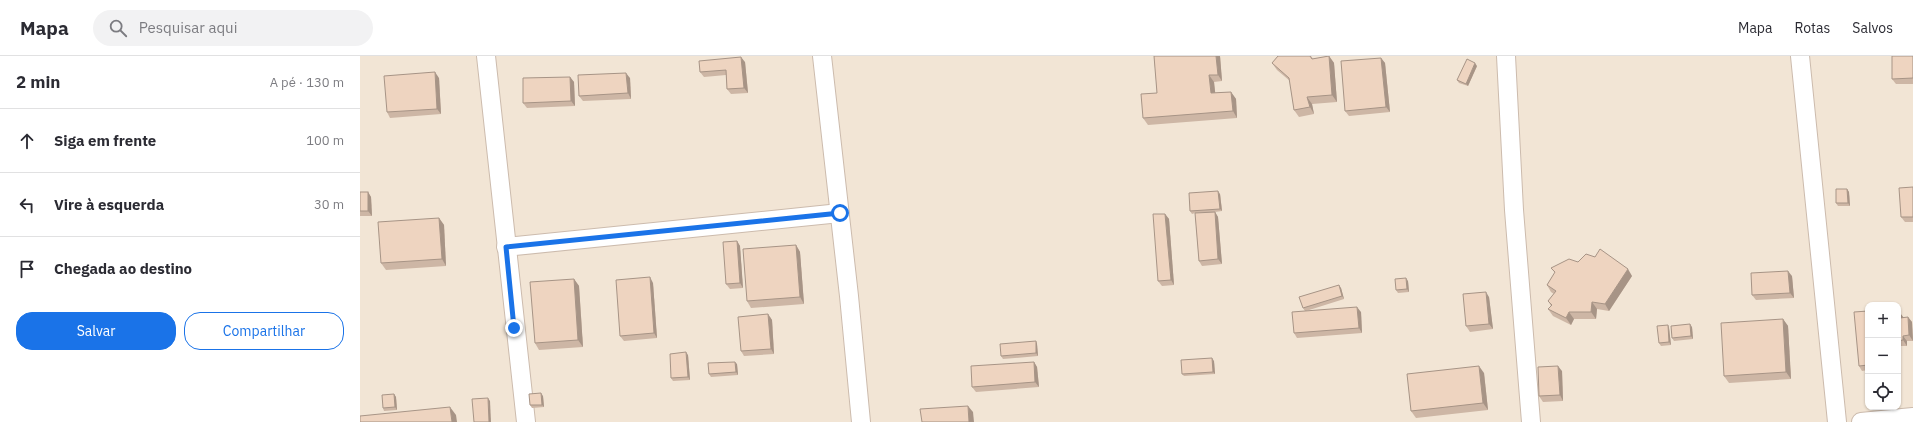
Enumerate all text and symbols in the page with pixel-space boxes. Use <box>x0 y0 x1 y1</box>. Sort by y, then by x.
search box <box>93 10 373 46</box>
text: Mapa <box>20 16 69 40</box>
icon: search <box>107 17 129 39</box>
text: Pesquisar aqui <box>139 18 237 37</box>
text: Mapa <box>1738 19 1772 37</box>
text: Rotas <box>1794 19 1830 37</box>
text: Salvos <box>1852 19 1893 37</box>
text: 2 min <box>16 71 60 93</box>
text: A pé · 130 m <box>270 74 344 91</box>
icon: ahead <box>16 130 38 152</box>
text: Siga em frente <box>54 131 156 150</box>
text: 100 m <box>306 132 344 149</box>
icon: left <box>16 194 38 216</box>
text: Vire à esquerda <box>54 195 164 214</box>
text: 30 m <box>314 196 344 213</box>
route start <box>831 204 849 222</box>
icon: arrive <box>16 258 38 280</box>
text: Chegada ao destino <box>54 259 192 278</box>
map controls <box>1865 302 1901 410</box>
button: + <box>1865 302 1901 338</box>
button: Salvar <box>16 312 176 350</box>
button: Compartilhar <box>184 312 344 350</box>
route end <box>505 319 523 337</box>
button: − <box>1865 338 1901 374</box>
button: locate <box>1865 374 1901 410</box>

